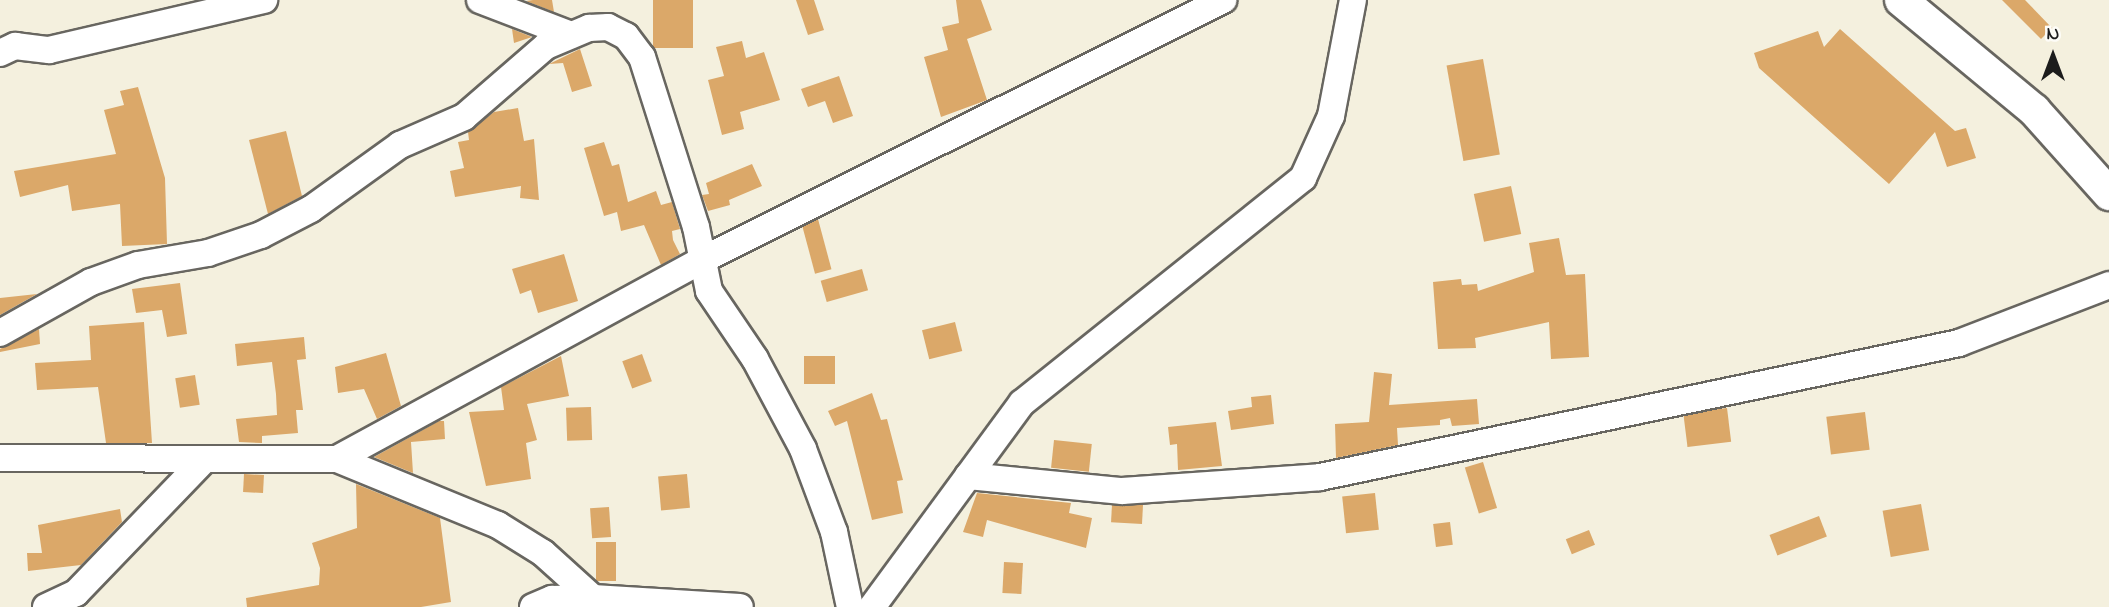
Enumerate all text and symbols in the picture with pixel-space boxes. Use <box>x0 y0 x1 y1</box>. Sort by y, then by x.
north arrow <box>2018 21 2088 91</box>
text: N <box>2047 21 2059 48</box>

